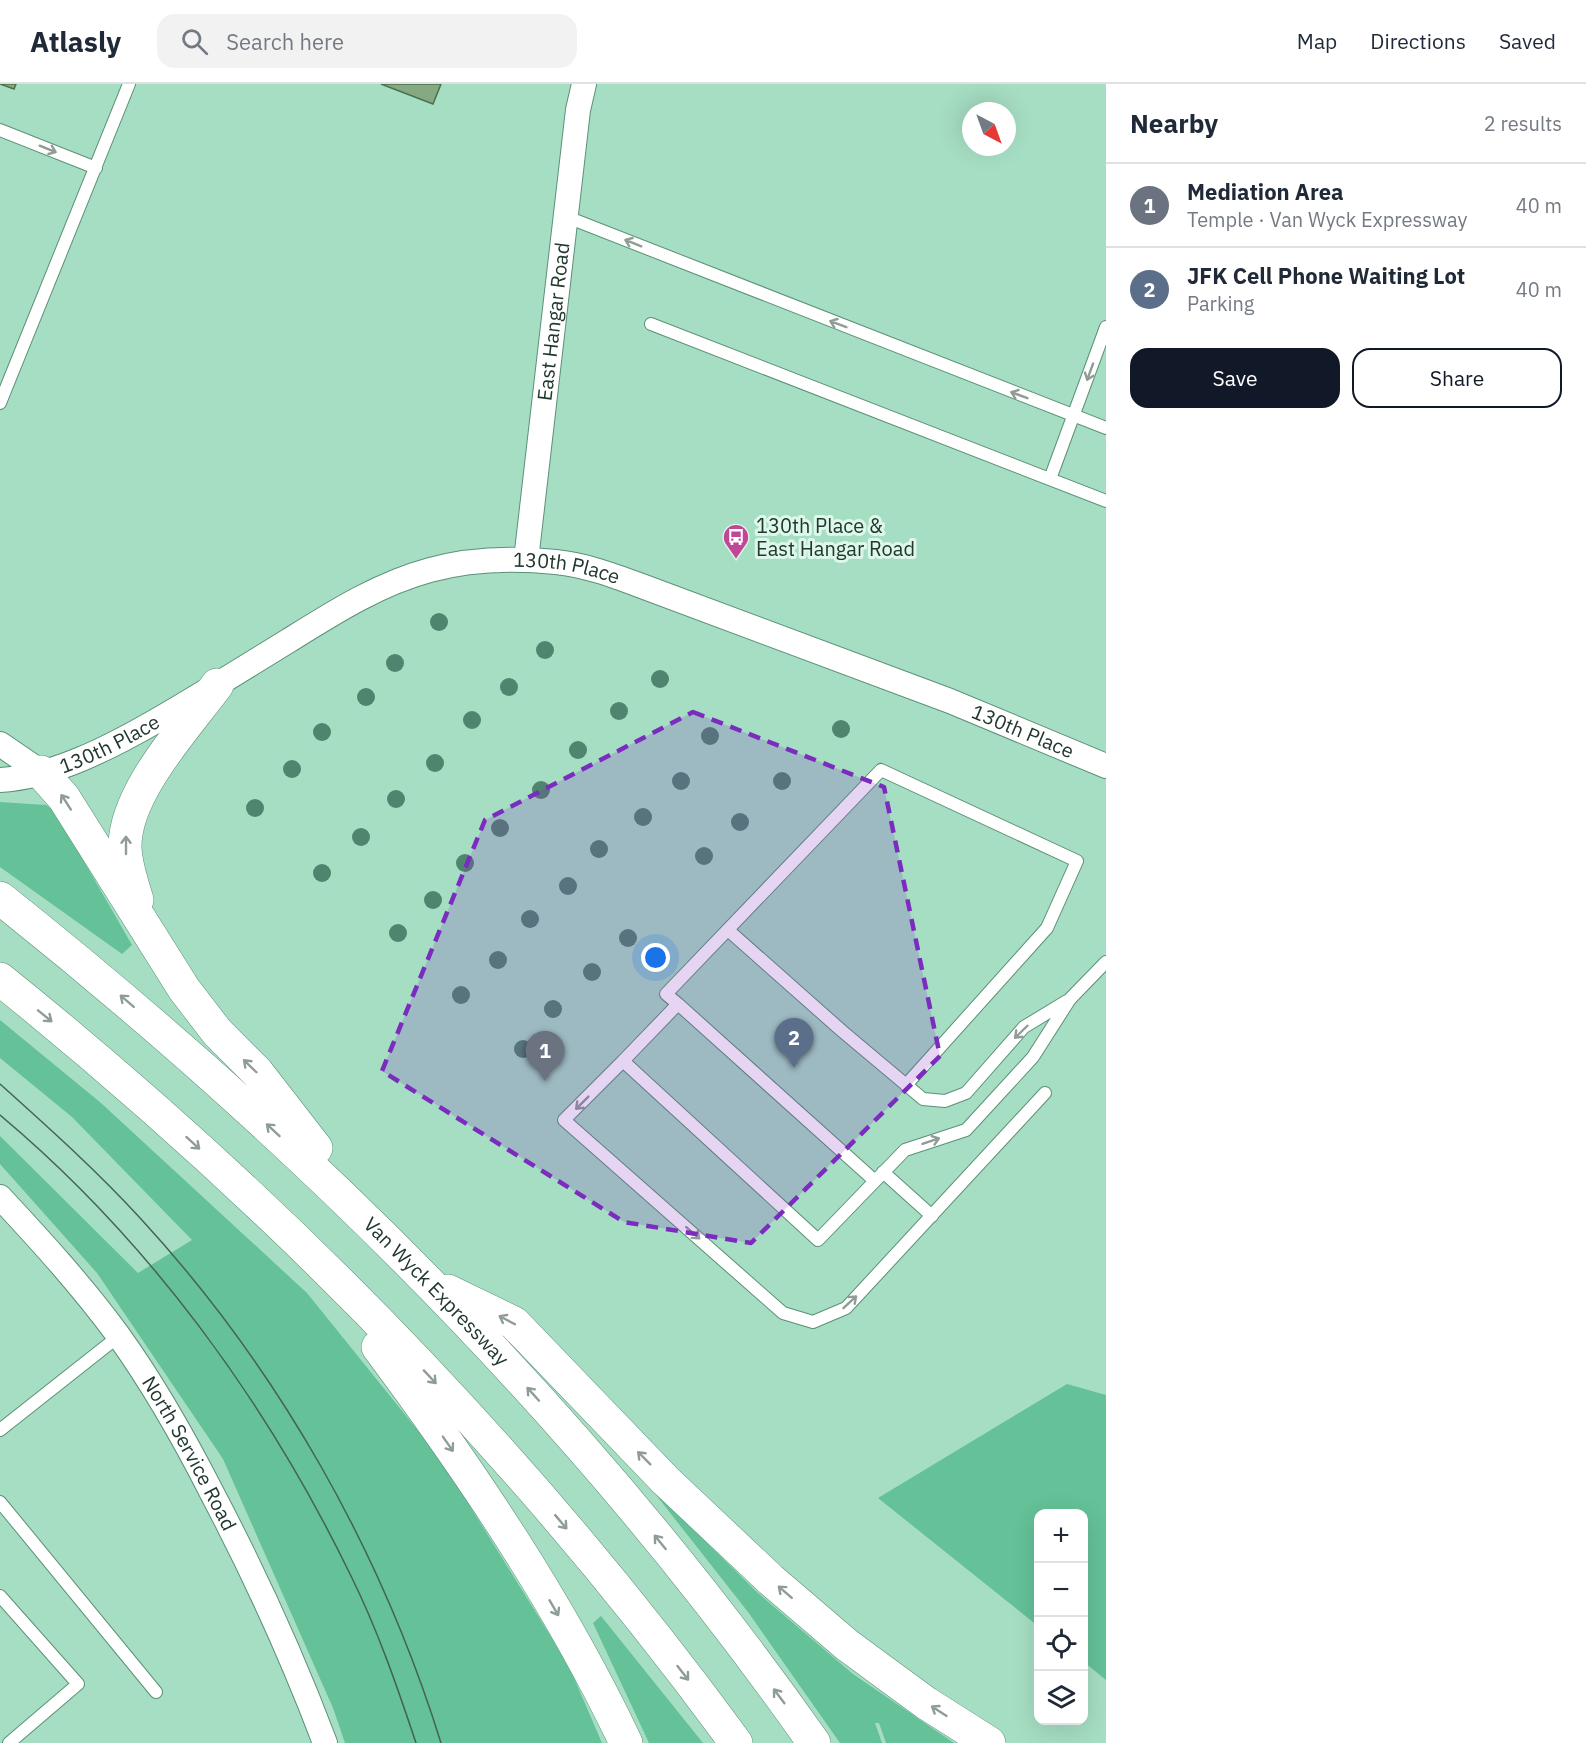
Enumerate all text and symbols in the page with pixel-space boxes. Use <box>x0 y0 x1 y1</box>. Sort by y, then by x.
search box <box>157 14 577 68</box>
text: Atlasly <box>30 23 121 60</box>
icon: search <box>178 25 211 58</box>
text: Search here <box>226 27 344 56</box>
text: Map <box>1297 27 1337 55</box>
text: Directions <box>1370 27 1466 55</box>
text: Saved <box>1499 27 1556 55</box>
north arrow <box>962 102 1016 156</box>
text: Nearby <box>1130 106 1218 140</box>
text: 2 results <box>1484 110 1562 137</box>
one-way arrow <box>38 144 57 155</box>
text: Mediation Area <box>1187 177 1344 206</box>
text: 1 <box>1144 192 1156 219</box>
text: 40 m <box>1516 192 1562 219</box>
text: Temple · Van Wyck Expressway <box>1187 206 1467 233</box>
one-way arrow <box>625 237 643 248</box>
street label: East Hangar Road <box>531 241 576 402</box>
text: JFK Cell Phone Waiting Lot <box>1187 261 1465 290</box>
text: 2 <box>1144 276 1156 303</box>
text: 40 m <box>1516 276 1562 303</box>
text: Parking <box>1187 290 1254 317</box>
one-way arrow <box>829 317 848 328</box>
button: Save <box>1130 348 1340 408</box>
button: Share <box>1352 348 1562 408</box>
one-way arrow <box>1083 362 1094 380</box>
one-way arrow <box>1011 388 1029 399</box>
place label: 130th Place & East Hangar Road <box>756 512 915 562</box>
bus stop icon: 130th Place & East Hangar Road <box>721 522 751 560</box>
street label: 130th Place <box>513 546 624 590</box>
street label: 130th Place <box>968 698 1078 764</box>
street label: 130th Place <box>55 708 164 779</box>
one-way arrow <box>59 794 71 811</box>
one-way arrow <box>120 835 132 855</box>
your location <box>641 943 670 972</box>
one-way arrow <box>120 994 135 1008</box>
one-way arrow <box>37 1009 53 1022</box>
pin: 2 <box>774 1018 814 1068</box>
one-way arrow <box>1014 1024 1029 1039</box>
pin: 1 <box>526 1032 564 1081</box>
one-way arrow <box>243 1059 258 1073</box>
one-way arrow <box>574 1095 589 1110</box>
one-way arrow <box>266 1123 281 1137</box>
one-way arrow <box>921 1135 940 1146</box>
one-way arrow <box>185 1136 200 1150</box>
street label: Van Wyck Expressway <box>358 1211 515 1371</box>
one-way arrow <box>685 1226 700 1240</box>
one-way arrow <box>843 1295 858 1309</box>
one-way arrow <box>499 1314 516 1326</box>
one-way arrow <box>423 1369 437 1384</box>
street label: North Service Road <box>136 1371 243 1535</box>
one-way arrow <box>526 1386 540 1401</box>
one-way arrow <box>442 1435 454 1452</box>
one-way arrow <box>636 1451 651 1466</box>
map controls <box>1034 1509 1088 1725</box>
button: + <box>1034 1509 1088 1563</box>
one-way arrow <box>554 1514 568 1529</box>
one-way arrow <box>653 1534 666 1550</box>
button: − <box>1034 1563 1088 1617</box>
one-way arrow <box>778 1585 793 1599</box>
one-way arrow <box>548 1599 560 1616</box>
button: locate <box>1034 1617 1088 1671</box>
one-way arrow <box>677 1665 690 1681</box>
button: layers <box>1034 1671 1088 1725</box>
one-way arrow <box>773 1688 786 1704</box>
one-way arrow <box>931 1705 948 1718</box>

